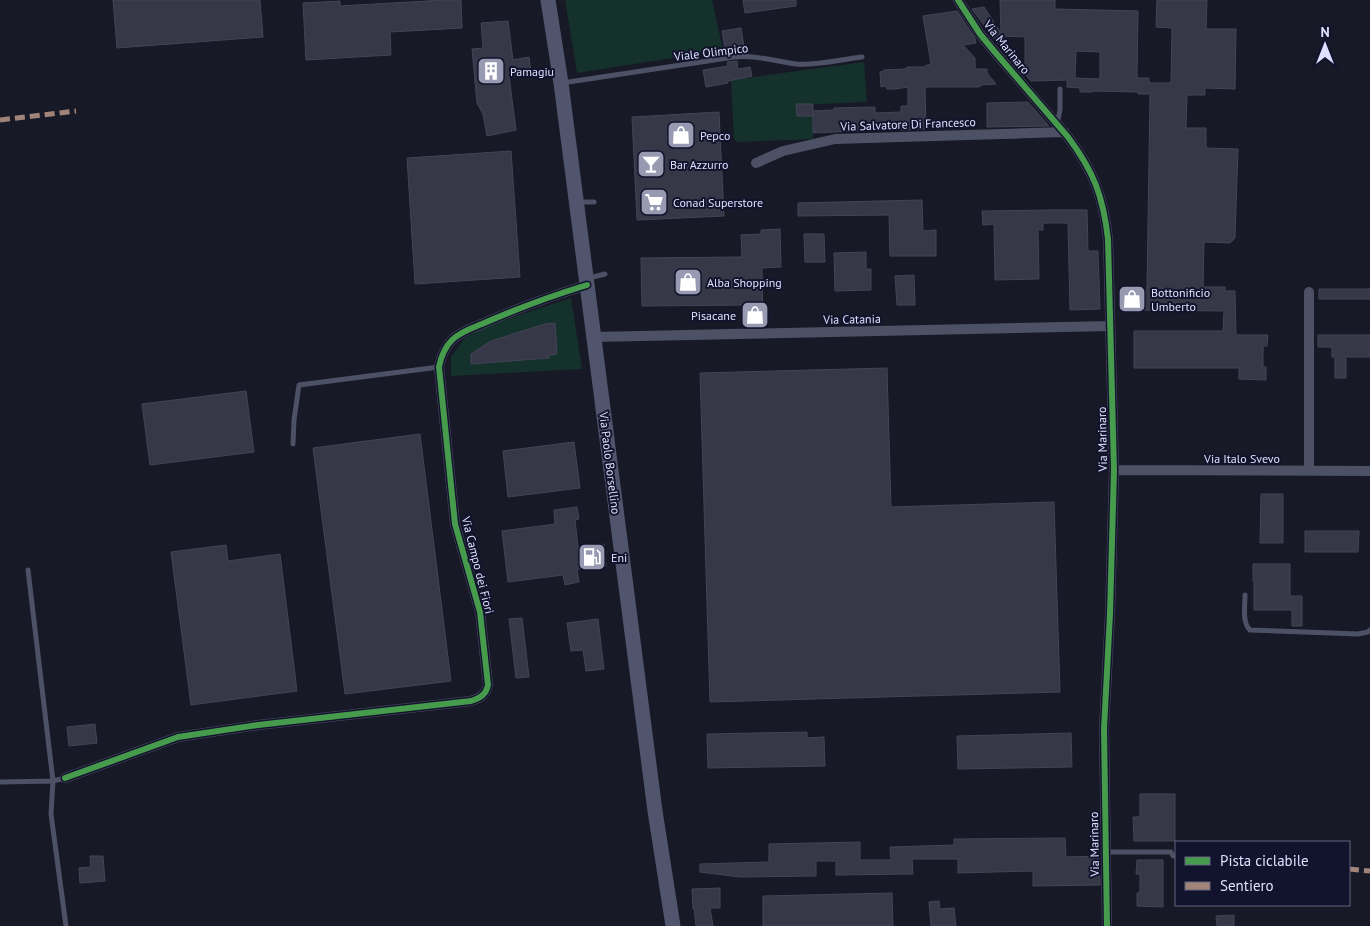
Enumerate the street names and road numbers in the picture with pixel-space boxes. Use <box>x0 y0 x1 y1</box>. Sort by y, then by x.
street label: Via Marinaro <box>980 16 1033 77</box>
street label: Viale Olimpico <box>672 40 749 64</box>
street label: Via Salvatore Di Francesco <box>839 114 976 134</box>
street label: Via Catania <box>822 311 881 327</box>
street label: Via Marinaro <box>1094 406 1110 473</box>
street label: Via Paolo Borsellino <box>596 410 624 515</box>
street label: Via Italo Svevo <box>1203 451 1280 466</box>
street label: Via Campo dei Fiori <box>458 514 497 615</box>
street label: Via Marinaro <box>1086 811 1102 878</box>

